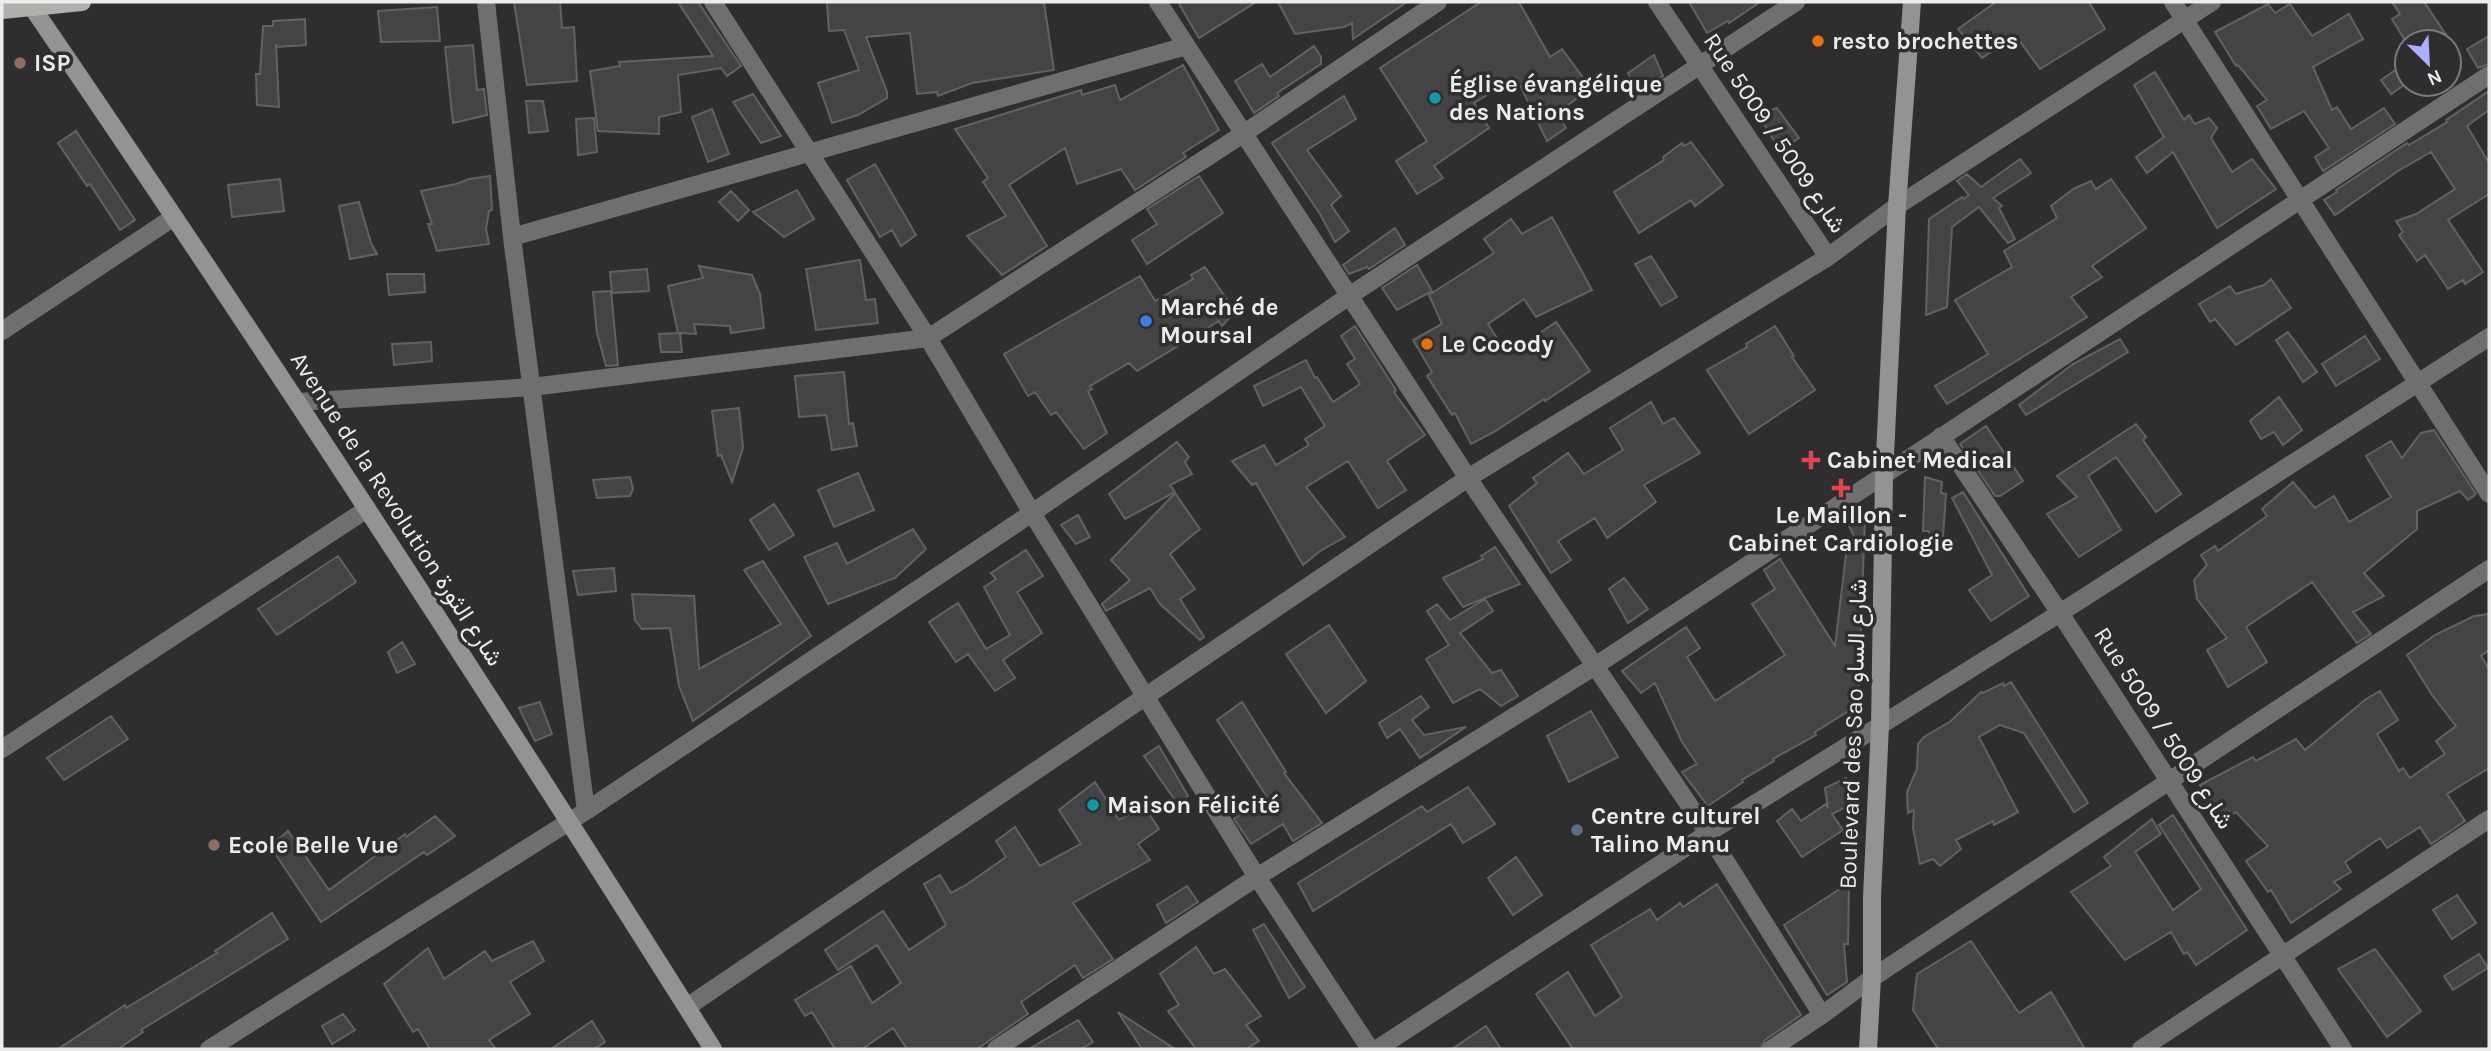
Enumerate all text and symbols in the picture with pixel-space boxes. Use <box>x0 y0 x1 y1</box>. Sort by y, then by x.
place label: resto brochettes <box>1832 27 2018 55</box>
street label: Rue 5009 / شارع 5009 <box>1696 28 1852 239</box>
north arrow <box>2393 28 2463 98</box>
marker: resto brochettes <box>1810 33 1826 49</box>
place label: ISP <box>34 49 71 77</box>
marker: ISP <box>12 55 28 71</box>
text: N <box>2424 65 2445 90</box>
place label: Église évangélique des Nations <box>1449 68 1662 126</box>
marker: Église évangélique des Nations <box>1427 90 1443 106</box>
place label: Marché de Moursal <box>1160 293 1278 349</box>
marker: Marché de Moursal <box>1138 313 1154 329</box>
place label: Le Cocody <box>1441 330 1554 358</box>
marker: Le Cocody <box>1419 336 1435 352</box>
street label: Avenue de la Revolution شارع الثورة <box>283 347 509 672</box>
place label: Cabinet Medical <box>1827 446 2012 474</box>
marker: Cabinet Medical <box>1801 450 1821 470</box>
marker: Le Maillon - Cabinet Cardiologie <box>1831 478 1851 498</box>
place label: Le Maillon - Cabinet Cardiologie <box>1728 501 1954 557</box>
street label: Boulevard des Sao شارع الساو <box>1834 578 1874 890</box>
street label: Rue 5009 / شارع 5009 <box>2087 622 2240 835</box>
place label: Maison Félicité <box>1107 791 1280 819</box>
marker: Maison Félicité <box>1085 797 1101 813</box>
place label: Centre culturel Talino Manu <box>1591 802 1761 858</box>
marker: Centre culturel Talino Manu <box>1569 822 1585 838</box>
place label: Ecole Belle Vue <box>228 831 398 859</box>
marker: Ecole Belle Vue <box>206 837 222 853</box>

